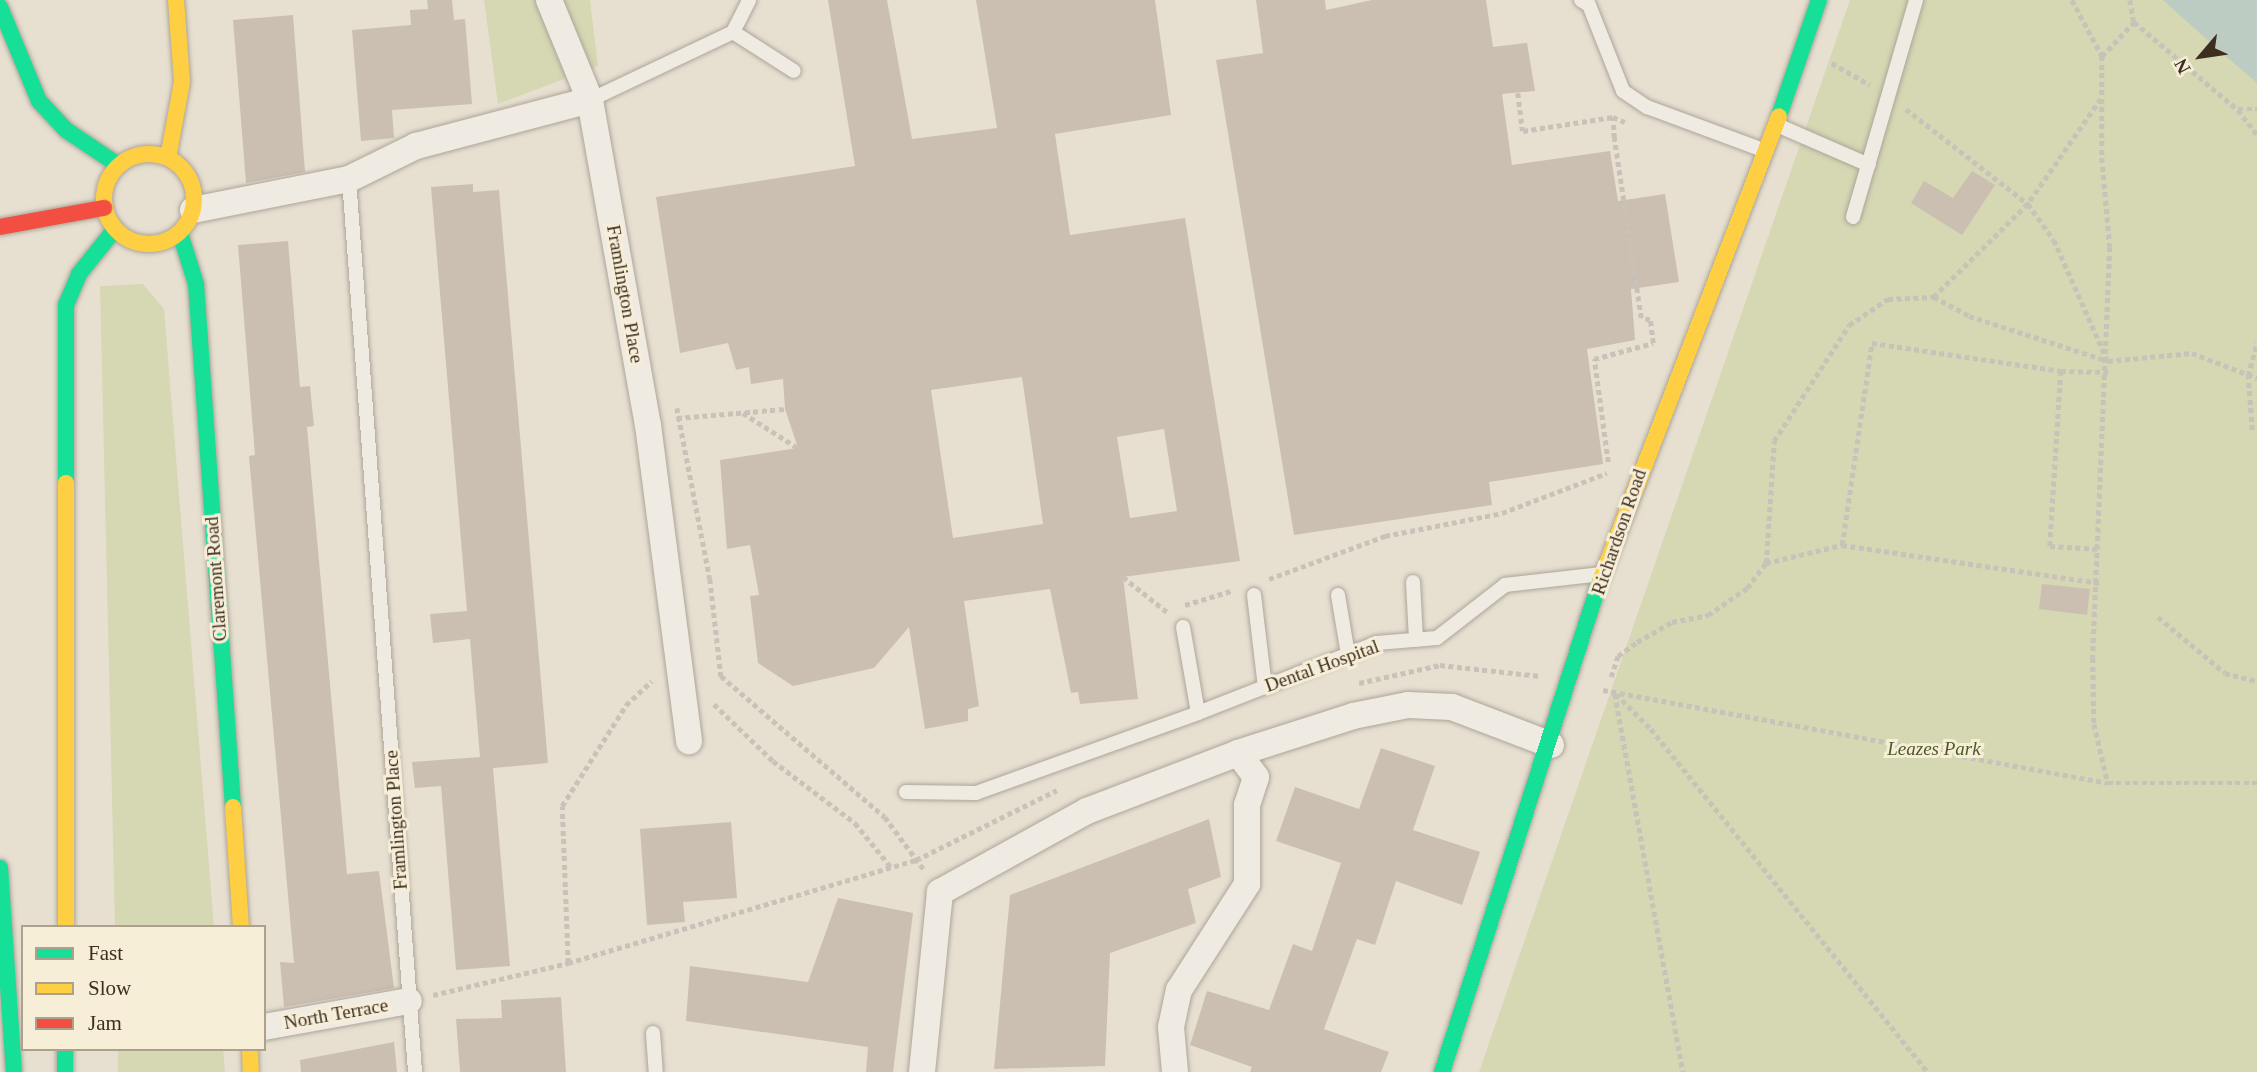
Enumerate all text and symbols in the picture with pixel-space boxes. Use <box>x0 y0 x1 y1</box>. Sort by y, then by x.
north arrow <box>2166 21 2236 91</box>
text: N <box>2170 55 2195 78</box>
street label: Framlington Place <box>602 223 648 365</box>
street label: Richardson Road <box>1587 466 1651 598</box>
street label: Claremont Road <box>200 516 232 642</box>
street label: Dental Hospital <box>1262 635 1382 697</box>
park label: Leazes Park <box>1887 738 1981 760</box>
street label: Framlington Place <box>380 749 412 891</box>
legend <box>21 925 266 1051</box>
text: Fast <box>88 941 123 965</box>
text: Slow <box>88 976 131 1000</box>
street label: North Terrace <box>282 994 390 1034</box>
text: Jam <box>88 1011 122 1035</box>

